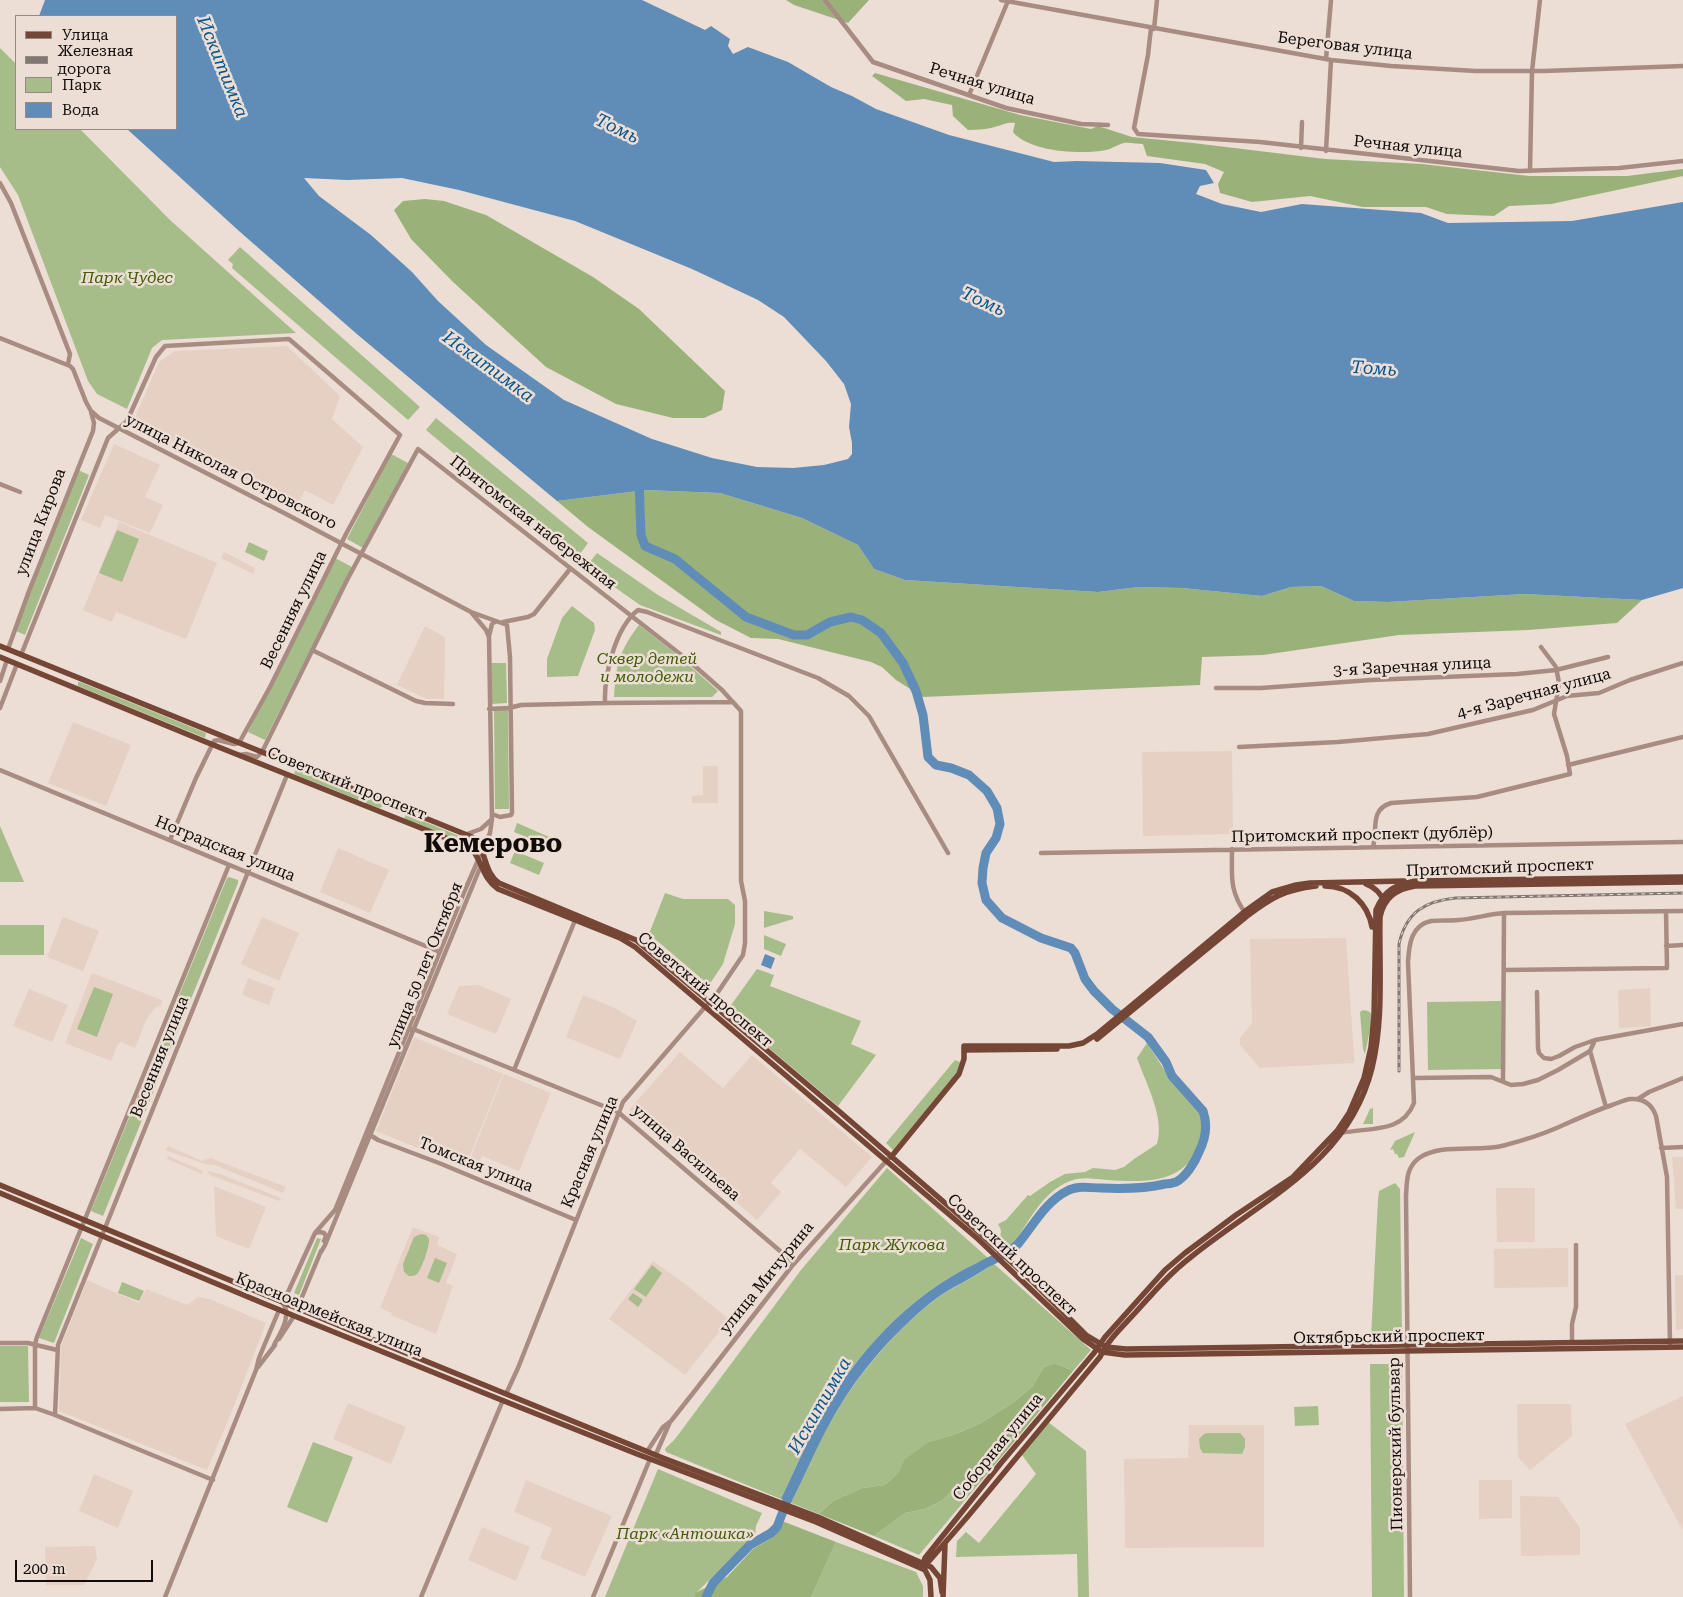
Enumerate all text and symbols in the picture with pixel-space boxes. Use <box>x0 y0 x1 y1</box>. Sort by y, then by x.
water label: Искитимка <box>192 13 252 121</box>
legend <box>15 15 178 130</box>
text: Улица <box>62 26 108 44</box>
street label: Береговая улица <box>1276 28 1414 64</box>
text: Железная дорога <box>58 42 133 78</box>
street label: Речная улица <box>927 59 1037 109</box>
text: Парк <box>62 76 102 94</box>
text: Вода <box>62 101 99 119</box>
water label: Томь <box>592 109 642 149</box>
street label: Речная улица <box>1353 132 1463 162</box>
park label: Парк Чудес <box>81 268 173 288</box>
water label: Томь <box>958 283 1008 321</box>
water label: Искитимка <box>438 327 538 407</box>
water label: Томь <box>1350 357 1398 381</box>
street label: улица Николая Островского <box>122 410 340 534</box>
street label: Притомская набережная <box>446 452 620 594</box>
street label: улица Кирова <box>12 466 70 578</box>
street label: Весенняя улица <box>257 548 331 672</box>
park label: Сквер детей и молодежи <box>597 649 697 687</box>
street label: 3-я Заречная улица <box>1332 653 1492 681</box>
street label: 4-я Заречная улица <box>1455 664 1613 724</box>
street label: Советский проспект <box>265 743 429 825</box>
street label: Ноградская улица <box>152 812 298 886</box>
street label: Притомский проспект (дублёр) <box>1231 823 1493 847</box>
district label: Кемерово <box>424 828 562 860</box>
street label: Притомский проспект <box>1406 855 1594 881</box>
street label: улица 50 лет Октября <box>383 879 467 1051</box>
street label: Советский проспект <box>634 928 776 1052</box>
street label: Весенняя улица <box>127 993 193 1121</box>
street label: Красная улица <box>558 1093 622 1211</box>
street label: улица Васильева <box>628 1101 744 1205</box>
street label: Томская улица <box>416 1133 536 1197</box>
street label: Советский проспект <box>943 1190 1081 1320</box>
street label: улица Мичурина <box>716 1218 818 1338</box>
park label: Парк Жукова <box>839 1235 945 1255</box>
street label: Красноармейская улица <box>233 1269 425 1361</box>
street label: Октябрьский проспект <box>1293 1326 1485 1348</box>
water label: Искитимка <box>784 1354 856 1458</box>
street label: Пионерский бульвар <box>1385 1357 1407 1531</box>
street label: Соборная улица <box>949 1389 1047 1505</box>
park label: Парк «Антошка» <box>616 1524 754 1544</box>
scale bar <box>18 1550 155 1582</box>
text: 200 m <box>23 1560 66 1578</box>

